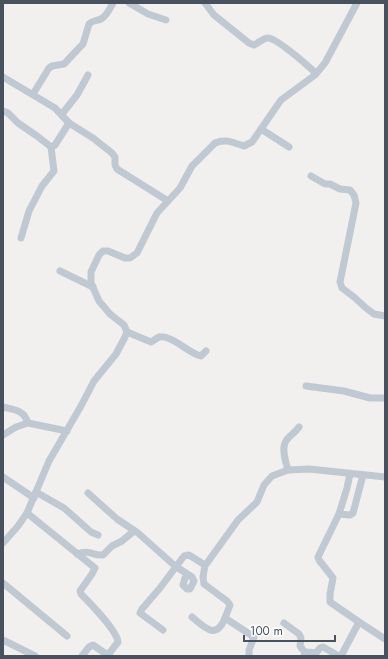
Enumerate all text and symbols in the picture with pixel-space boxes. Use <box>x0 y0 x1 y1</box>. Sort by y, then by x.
scale bar <box>244 617 335 643</box>
text: 100 m <box>250 622 283 640</box>

